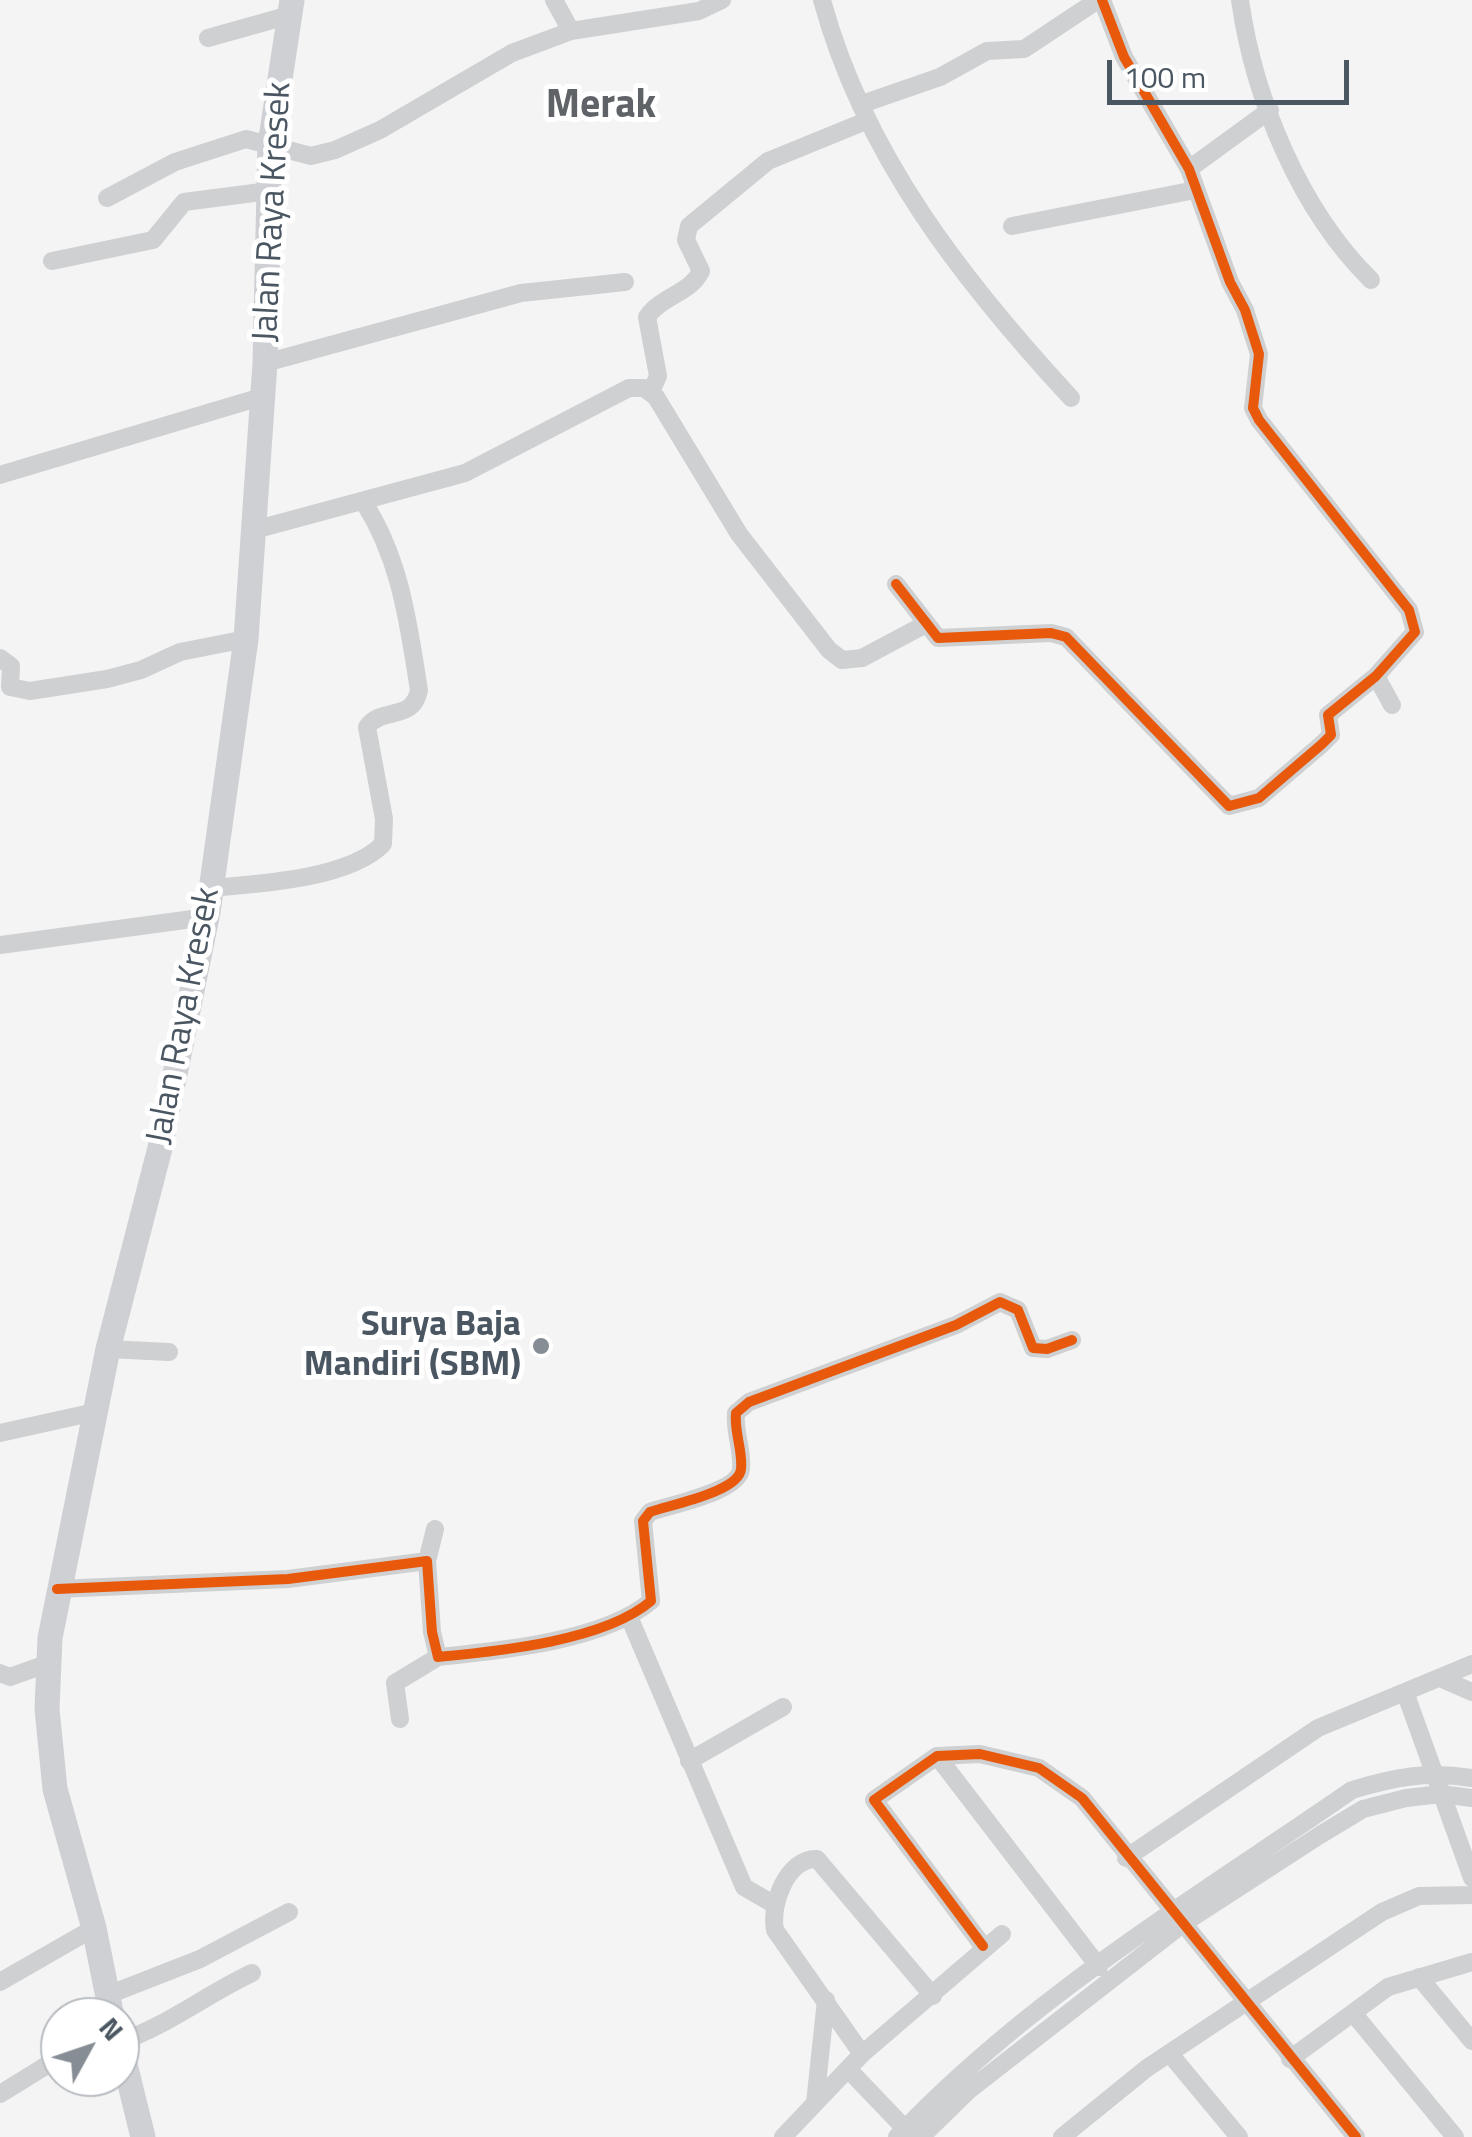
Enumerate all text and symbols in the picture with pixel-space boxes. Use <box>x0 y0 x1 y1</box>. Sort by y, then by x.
scale bar <box>1112 40 1354 102</box>
text: 100 m <box>1124 54 1206 100</box>
street label: Jalan Raya Kresek <box>246 81 302 343</box>
district label: Merak <box>546 83 656 131</box>
street label: Jalan Raya Kresek <box>140 884 230 1148</box>
place label: Surya Baja Mandiri (SBM) <box>304 1305 521 1387</box>
marker: Surya Baja Mandiri (SBM) <box>530 1335 552 1357</box>
north arrow <box>40 1997 140 2097</box>
text: N <box>89 2007 135 2050</box>

